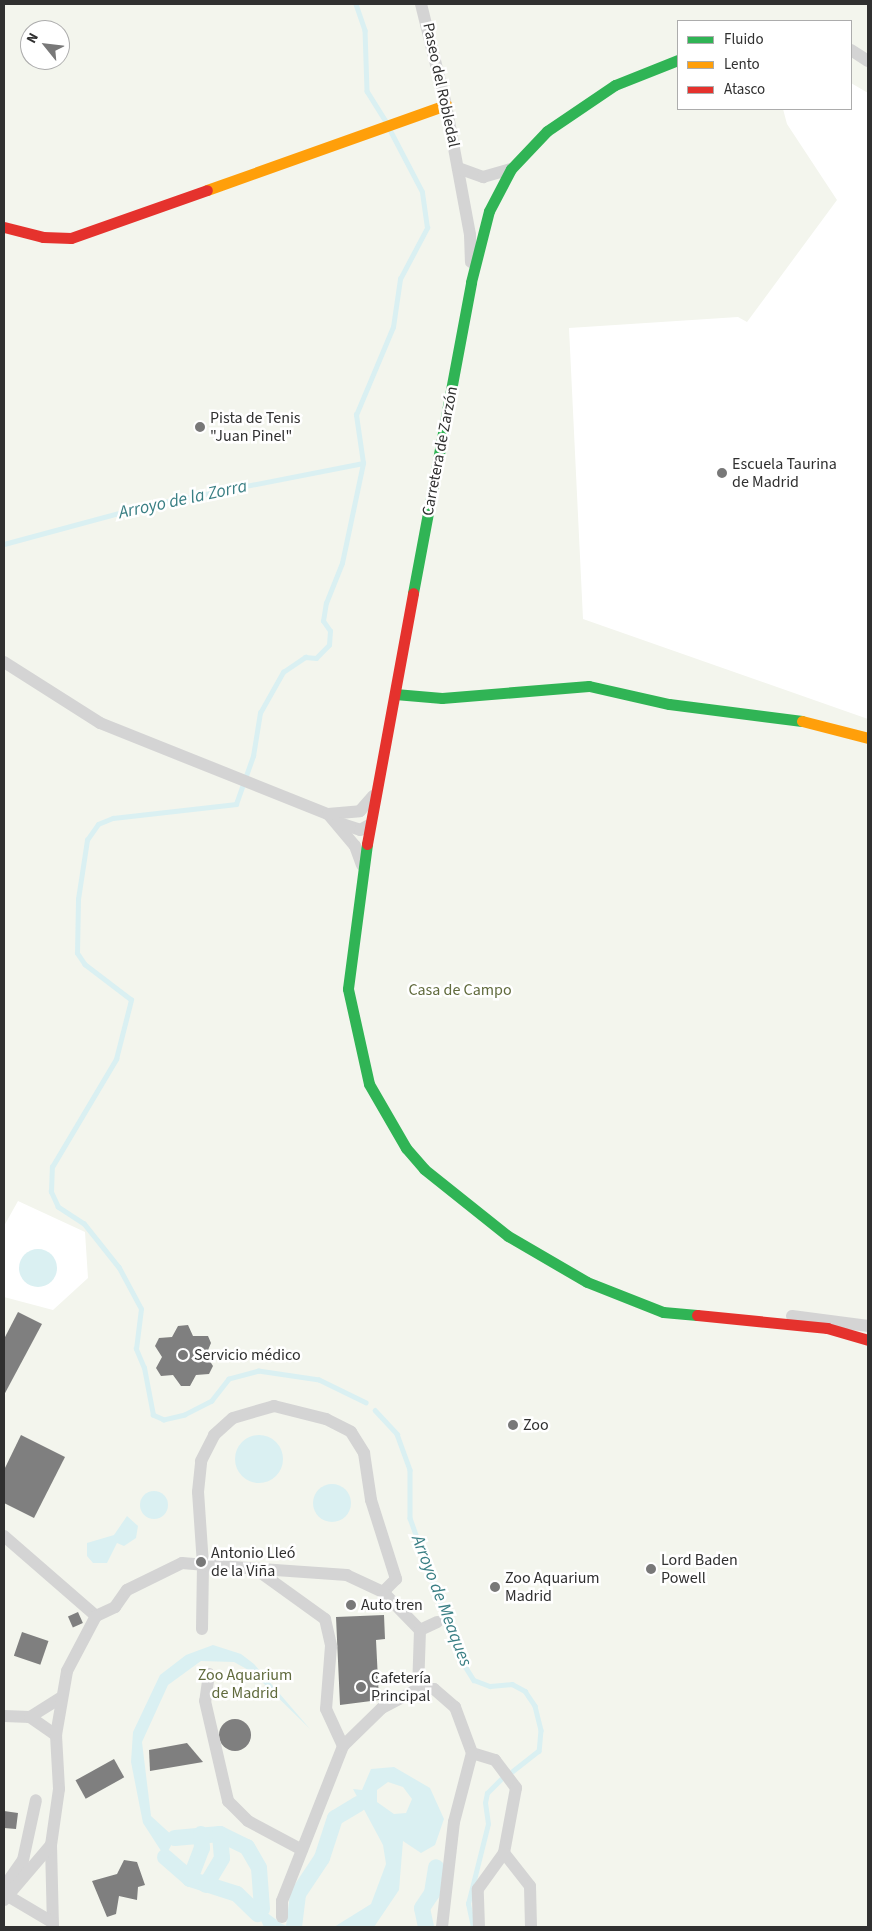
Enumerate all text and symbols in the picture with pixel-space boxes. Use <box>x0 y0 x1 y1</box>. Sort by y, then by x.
north arrow <box>20 20 70 70</box>
legend <box>677 20 852 110</box>
street label: Paseo del Robledal <box>418 21 464 149</box>
text: N <box>22 29 44 47</box>
text: Fluido <box>724 29 764 50</box>
text: Lento <box>724 54 760 75</box>
text: Atasco <box>724 79 765 100</box>
street label: Carretera de Zarzón <box>418 385 462 517</box>
place label: Pista de Tenis "Juan Pinel" <box>210 408 301 446</box>
marker: Pista de Tenis "Juan Pinel" <box>194 421 206 433</box>
place label: Escuela Taurina de Madrid <box>732 454 837 492</box>
marker: Escuela Taurina de Madrid <box>716 467 728 479</box>
water label: Arroyo de la Zorra <box>117 476 249 524</box>
park label: Casa de Campo <box>408 980 512 1000</box>
place label: Servicio médico <box>194 1345 301 1365</box>
marker: Servicio médico <box>176 1348 190 1362</box>
place label: Zoo <box>523 1415 549 1435</box>
marker: Zoo <box>507 1419 519 1431</box>
water label: Arroyo de Meaques <box>406 1532 476 1670</box>
place label: Antonio Lleó de la Viña <box>211 1543 295 1581</box>
place label: Lord Baden Powell <box>661 1550 738 1588</box>
marker: Antonio Lleó de la Viña <box>195 1556 207 1568</box>
marker: Lord Baden Powell <box>645 1563 657 1575</box>
place label: Zoo Aquarium Madrid <box>505 1568 600 1606</box>
marker: Zoo Aquarium Madrid <box>489 1581 501 1593</box>
place label: Auto tren <box>361 1595 423 1615</box>
marker: Auto tren <box>345 1599 357 1611</box>
park label: Zoo Aquarium de Madrid <box>198 1665 292 1703</box>
place label: Cafetería Principal <box>371 1668 431 1706</box>
marker: Cafetería Principal <box>355 1681 367 1693</box>

